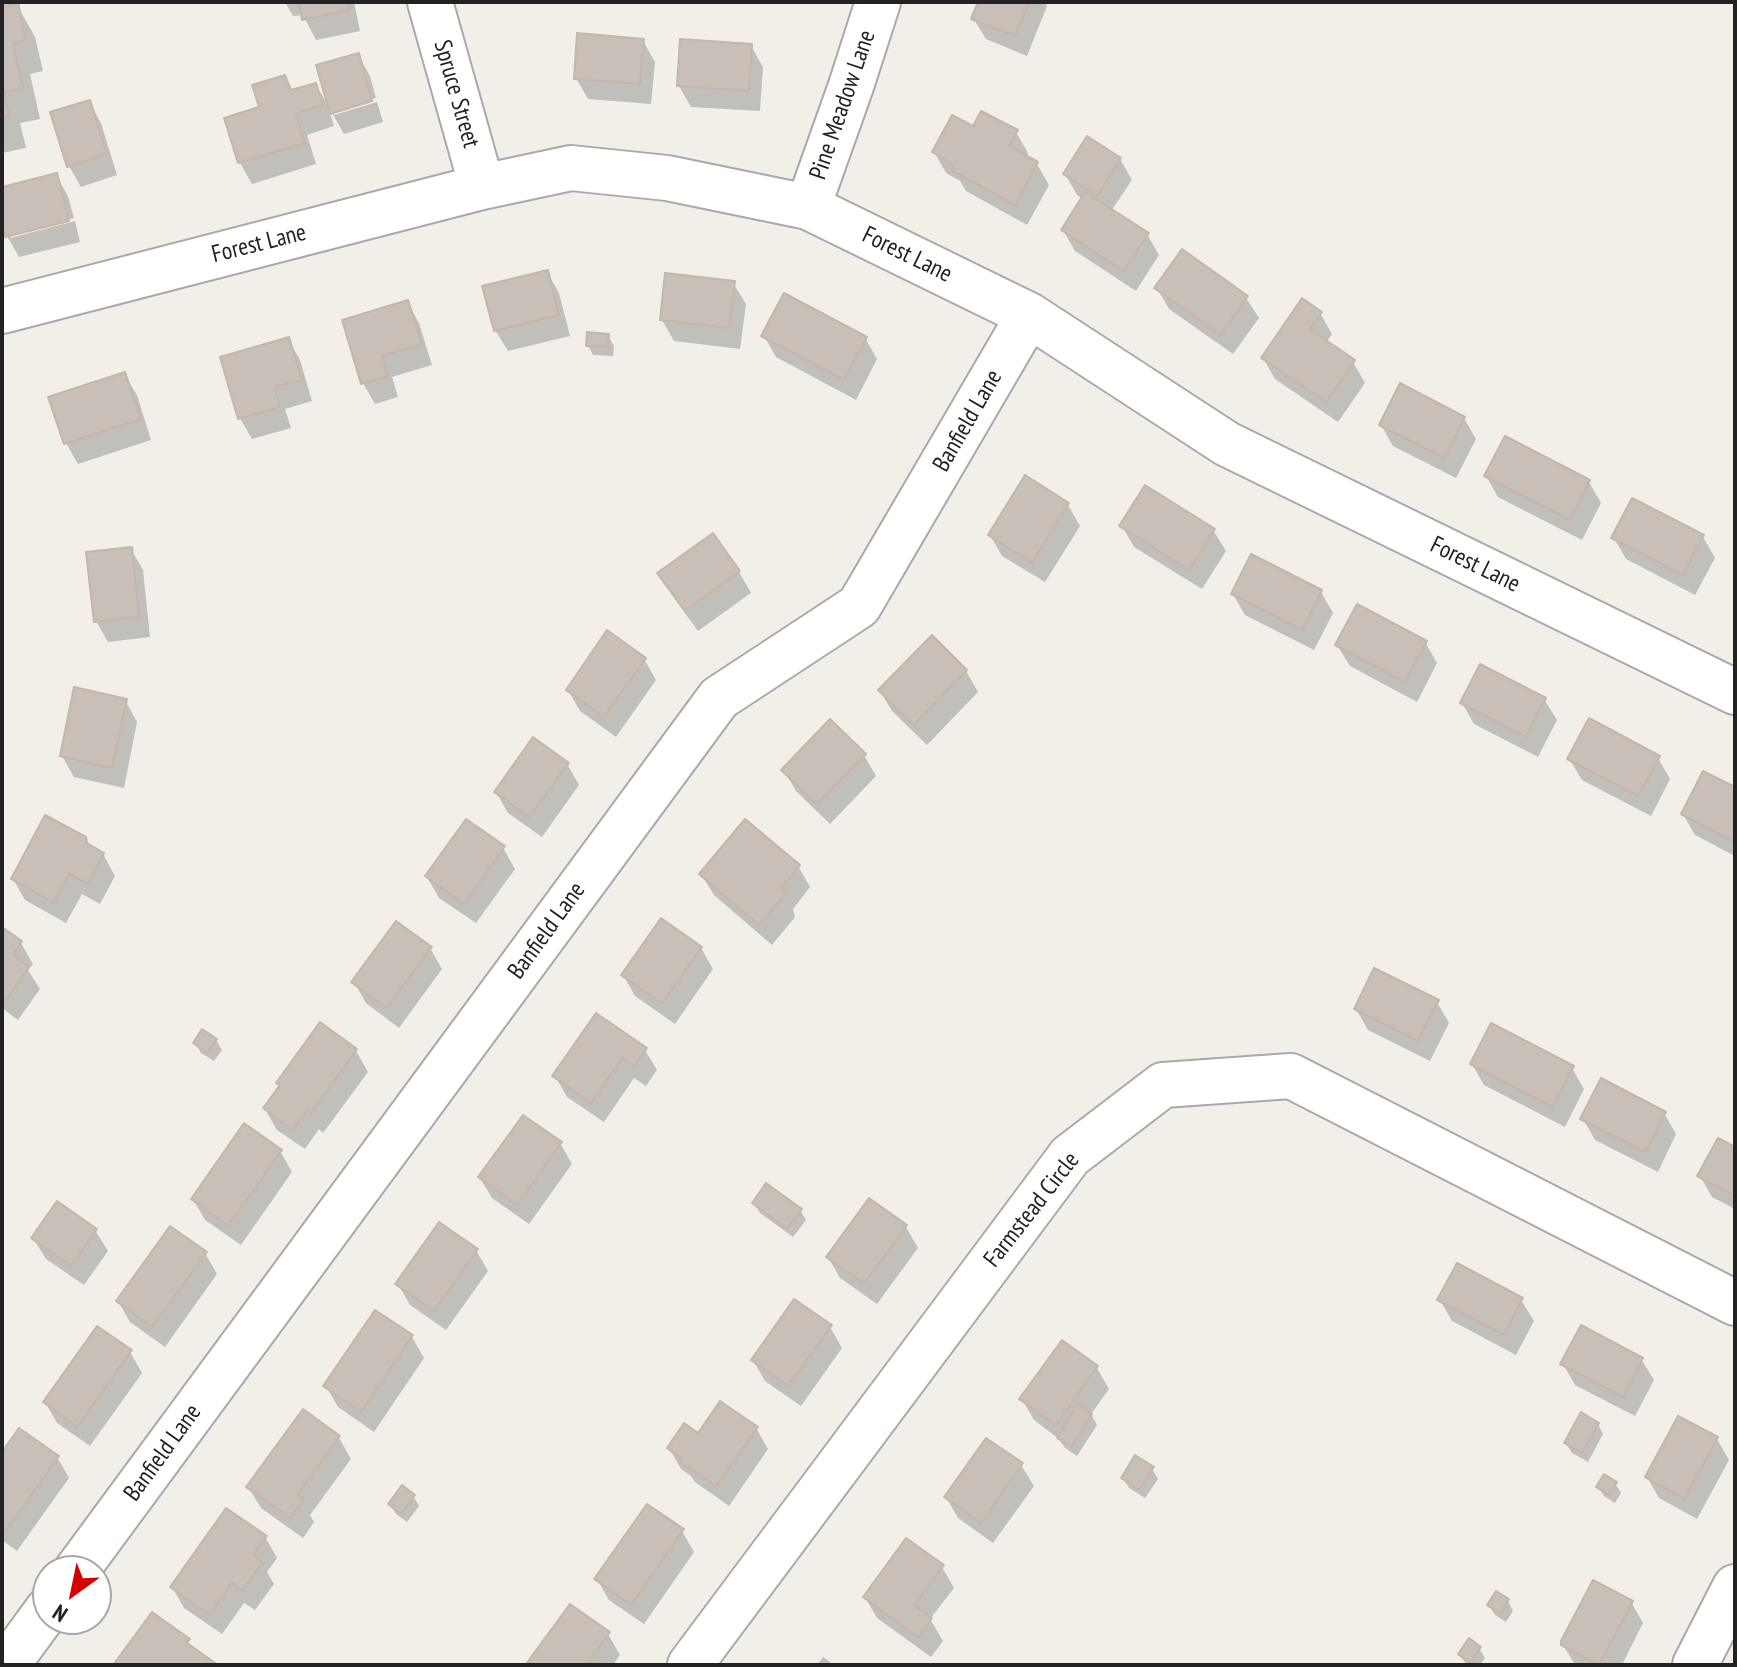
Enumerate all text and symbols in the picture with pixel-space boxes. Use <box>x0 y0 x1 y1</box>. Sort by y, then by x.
street label: Pine Meadow Lane <box>804 27 882 183</box>
street label: Spruce Street <box>427 37 485 151</box>
street label: Forest Lane <box>209 218 309 270</box>
street label: Forest Lane <box>857 221 957 289</box>
street label: Banfield Lane <box>927 365 1009 477</box>
street label: Forest Lane <box>1425 531 1525 599</box>
street label: Banfield Lane <box>502 877 592 985</box>
street label: Farmstead Circle <box>978 1147 1086 1273</box>
street label: Banfield Lane <box>118 1399 208 1507</box>
north arrow <box>32 1555 112 1635</box>
text: N <box>47 1598 73 1628</box>

